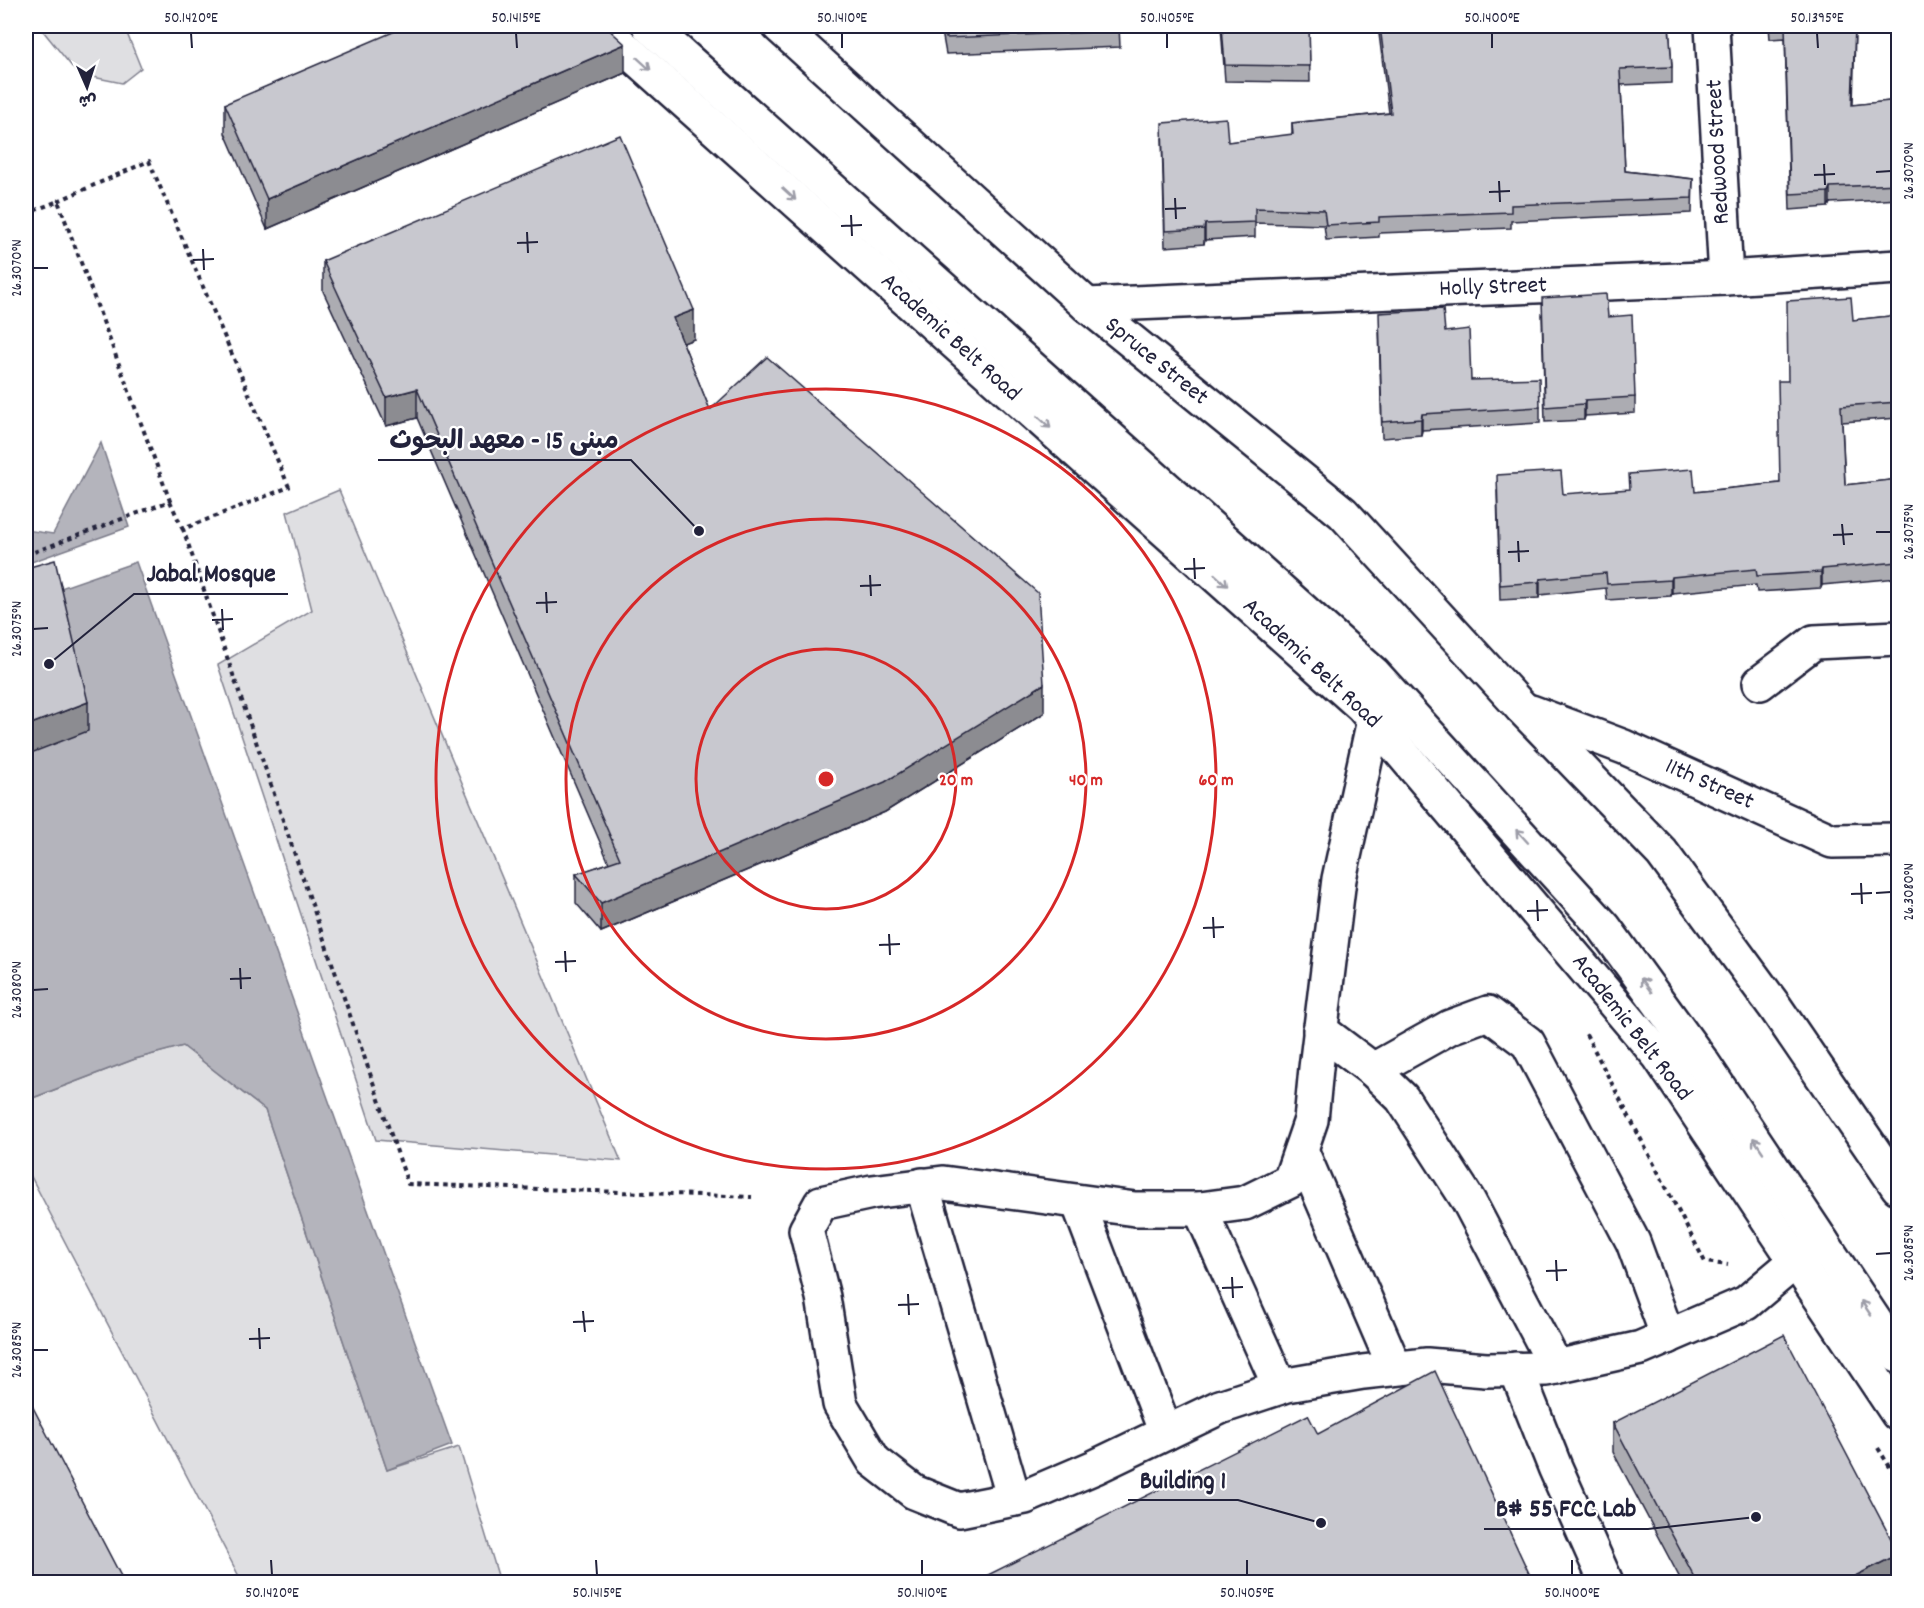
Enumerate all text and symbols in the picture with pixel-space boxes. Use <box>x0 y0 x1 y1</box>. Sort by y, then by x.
text: 50.1420°E <box>164 8 218 30</box>
text: 50.1415°E <box>492 8 541 30</box>
text: 50.1410°E <box>817 8 867 30</box>
text: 50.1405°E <box>1140 8 1194 30</box>
text: 50.1400°E <box>1464 8 1520 30</box>
text: 50.1395°E <box>1791 8 1844 30</box>
north arrow <box>57 57 117 117</box>
one-way arrow <box>636 57 651 71</box>
street label: Redwood Street <box>1698 78 1740 225</box>
text: ش <box>78 88 97 111</box>
text: 26.3070°N <box>1899 142 1921 200</box>
one-way arrow <box>782 187 797 201</box>
text: 26.3070°N <box>7 239 29 297</box>
street label: Academic Belt Road <box>872 266 1028 410</box>
street label: Holly Street <box>1438 269 1548 307</box>
street label: Spruce Street <box>1097 309 1215 415</box>
one-way arrow <box>1037 415 1052 429</box>
callout: مبنى 15 - معهد البحوث <box>378 416 631 460</box>
text: مبنى 15 - معهد البحوث <box>389 424 619 461</box>
text: 26.3075°N <box>1899 504 1921 560</box>
callout: Jabal Mosque <box>134 550 288 594</box>
text: Jabal Mosque <box>146 557 276 594</box>
one-way arrow <box>1213 573 1228 587</box>
street label: Academic Belt Road <box>1234 591 1388 737</box>
text: 26.3075°N <box>7 601 29 657</box>
street label: 11th Street <box>1659 750 1759 820</box>
centre of rings <box>816 769 836 789</box>
text: 20 m <box>939 769 973 794</box>
text: 40 m <box>1069 769 1103 794</box>
text: 60 m <box>1198 769 1234 794</box>
one-way arrow <box>1515 829 1529 844</box>
text: 26.3080°N <box>1899 863 1921 921</box>
street label: Academic Belt Road <box>1563 947 1699 1109</box>
text: 26.3080°N <box>7 961 29 1019</box>
one-way arrow <box>1640 978 1653 994</box>
one-way arrow <box>1751 1137 1764 1154</box>
text: 26.3085°N <box>1899 1225 1921 1281</box>
one-way arrow <box>1860 1300 1872 1316</box>
text: 26.3085°N <box>7 1322 29 1378</box>
callout: Building 1 <box>1128 1456 1238 1500</box>
text: Building 1 <box>1140 1464 1226 1501</box>
callout: B# 55 FCC Lab <box>1484 1485 1648 1529</box>
text: B# 55 FCC Lab <box>1496 1492 1636 1529</box>
text: 50.1420°E <box>245 1583 299 1605</box>
text: 50.1415°E <box>573 1583 622 1605</box>
text: 50.1410°E <box>897 1583 947 1605</box>
text: 50.1405°E <box>1220 1583 1274 1605</box>
text: 50.1400°E <box>1544 1583 1600 1605</box>

